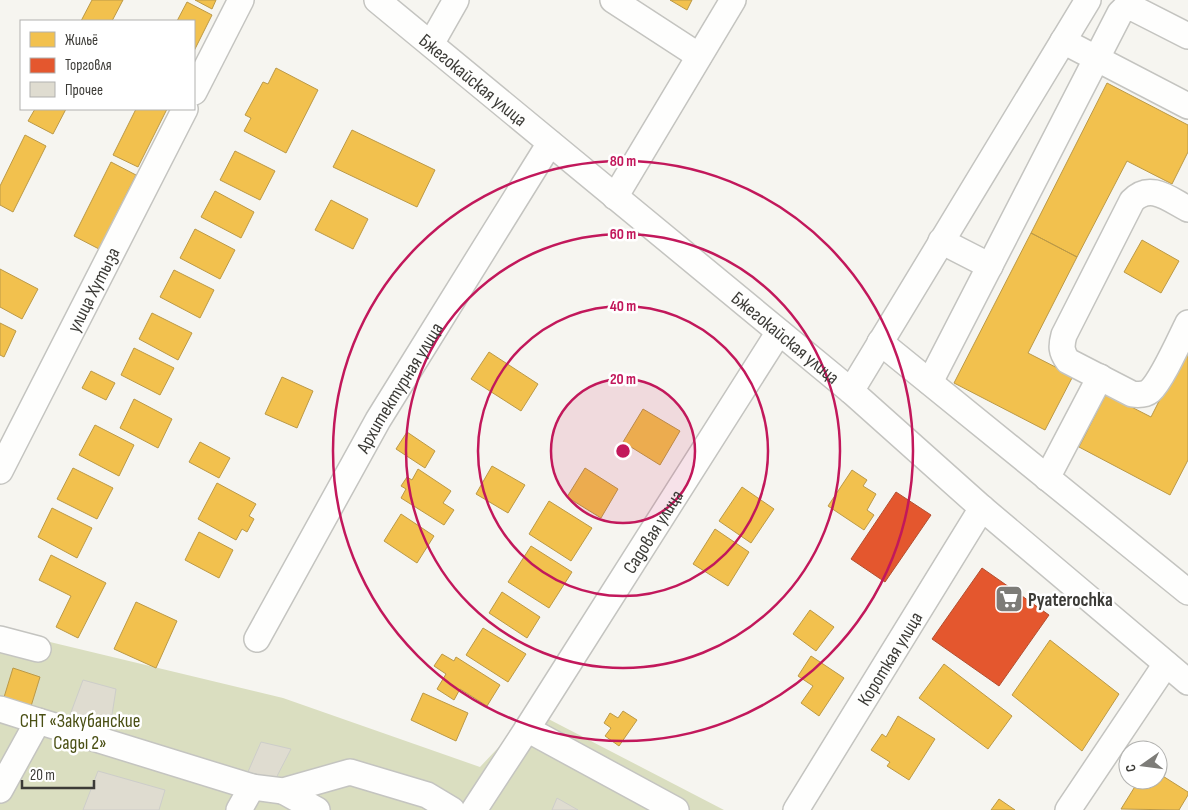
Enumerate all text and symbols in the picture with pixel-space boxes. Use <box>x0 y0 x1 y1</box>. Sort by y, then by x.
legend <box>20 20 195 110</box>
street label: Бжегокайская улица <box>414 29 531 132</box>
text: Жильё <box>65 31 98 50</box>
text: Торговля <box>65 56 112 75</box>
text: Прочее <box>65 81 103 100</box>
text: 80 m <box>610 152 636 171</box>
text: 60 m <box>610 225 636 244</box>
street label: улица Хутыза <box>63 244 125 336</box>
street label: Бжегокайская улица <box>726 287 844 390</box>
text: 40 m <box>610 297 636 316</box>
street label: Архитектурная улица <box>352 319 449 458</box>
text: 20 m <box>610 370 636 389</box>
centre of rings <box>614 442 632 460</box>
street label: Садовая улица <box>619 486 689 578</box>
supermarket icon: Pyaterochka <box>994 584 1024 614</box>
place label: Pyaterochka <box>1028 589 1113 612</box>
street label: Короткая улица <box>853 608 928 710</box>
park label: СНТ «Закубанские Сады 2» <box>20 710 140 755</box>
north arrow <box>1118 740 1168 790</box>
scale bar <box>22 758 95 790</box>
text: С <box>1122 762 1140 774</box>
text: 20 m <box>30 766 55 785</box>

